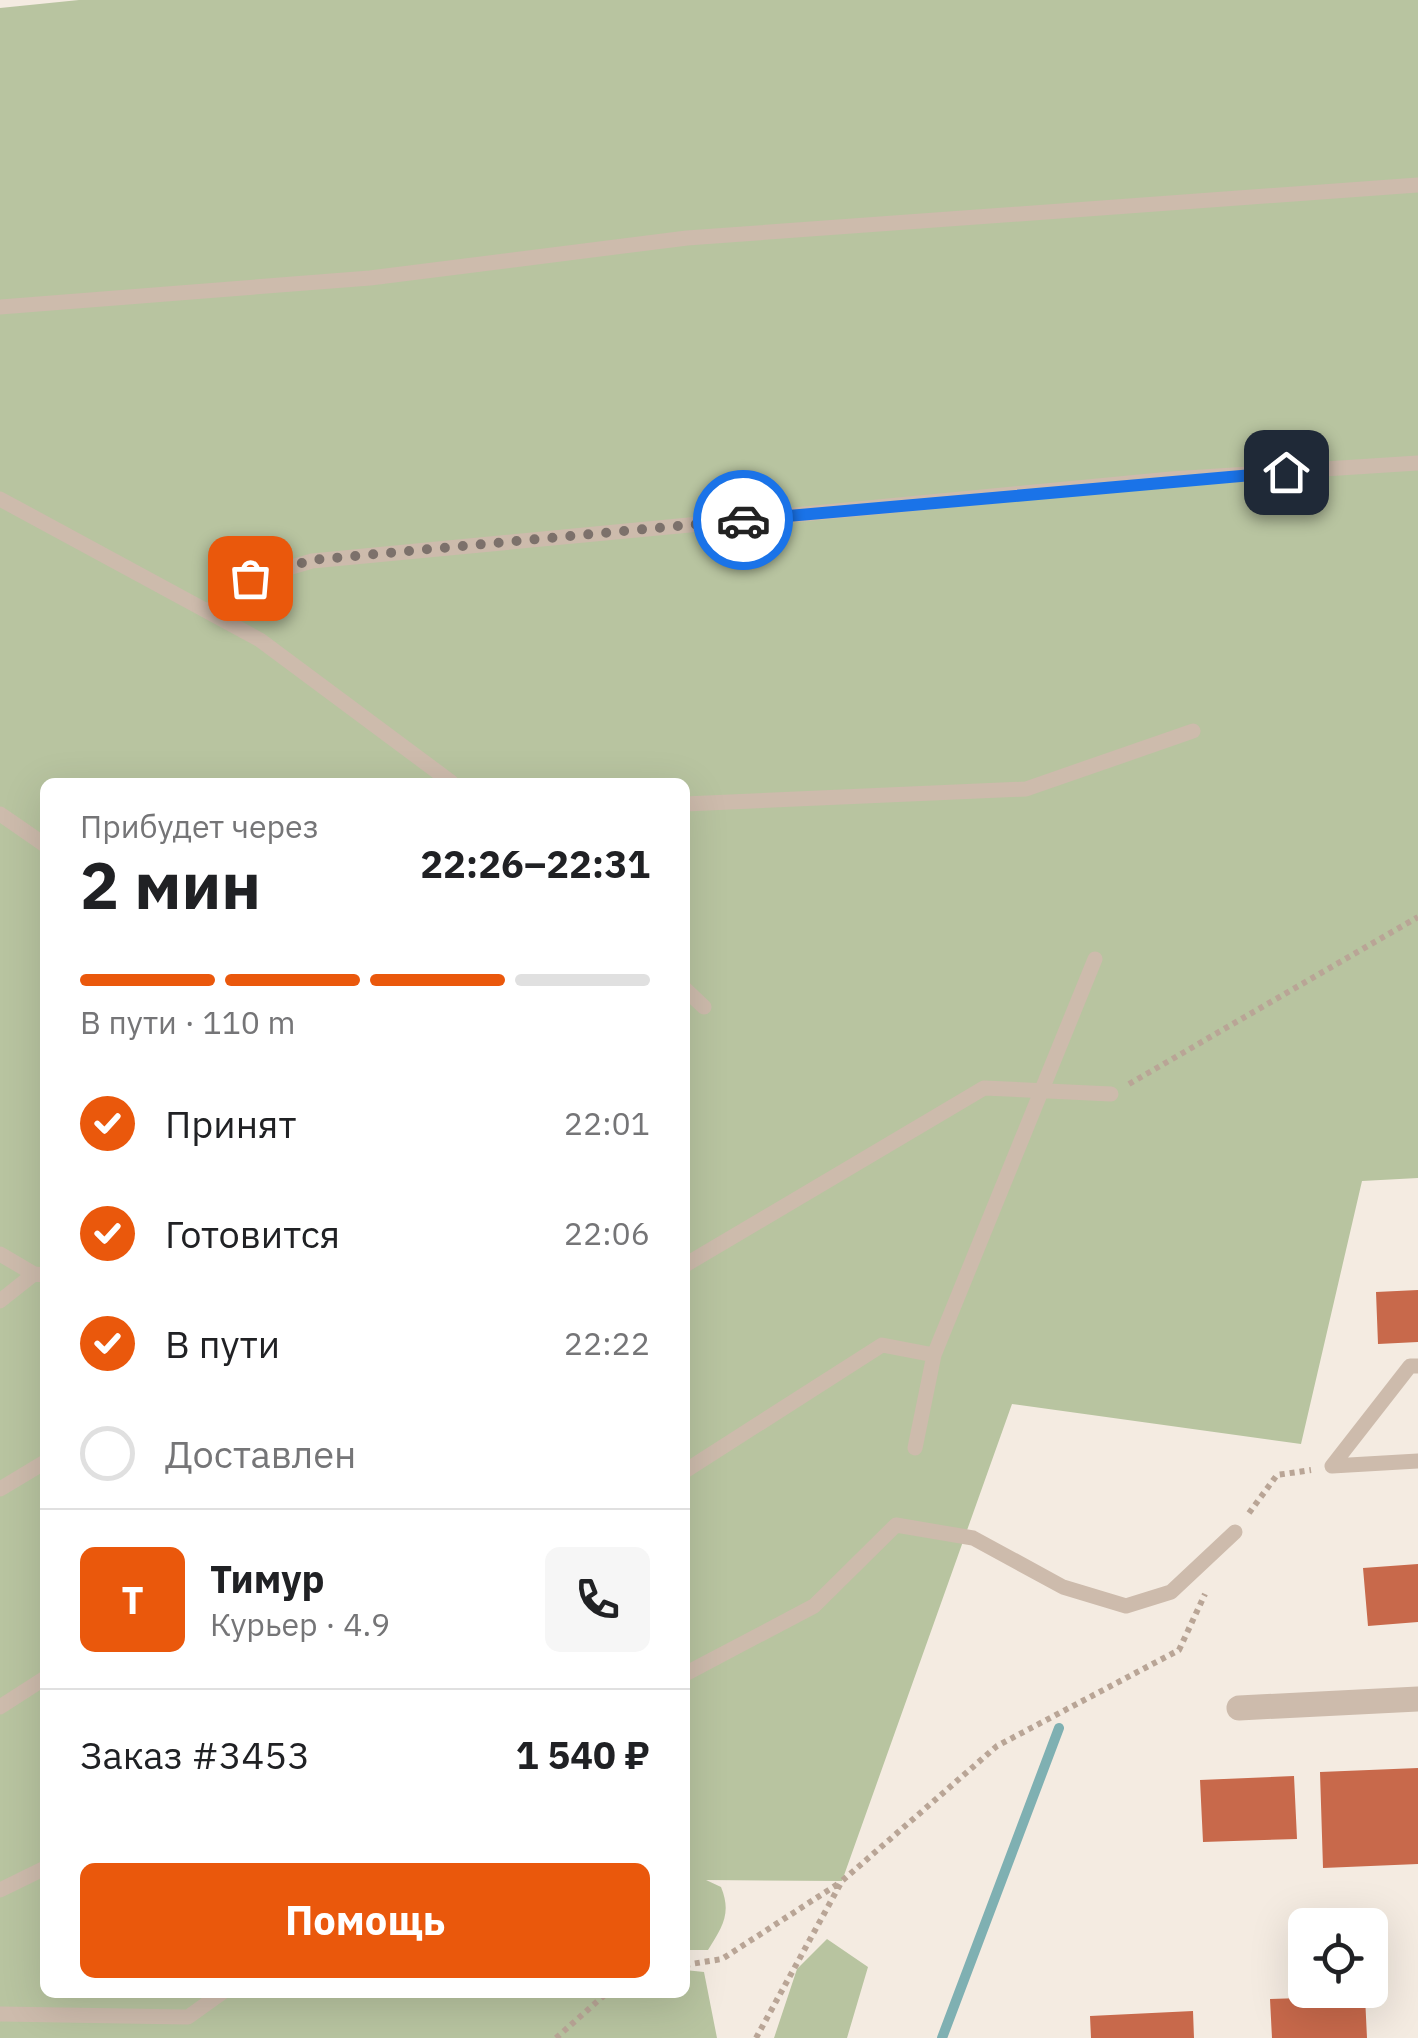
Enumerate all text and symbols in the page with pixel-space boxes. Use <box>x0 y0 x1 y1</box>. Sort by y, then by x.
pin <box>1244 430 1329 515</box>
icon: home <box>1259 445 1314 500</box>
courier <box>693 470 793 570</box>
icon: car <box>716 493 771 548</box>
pin <box>208 536 293 621</box>
icon: bag <box>223 551 278 606</box>
text: Прибудет через <box>80 805 319 847</box>
text: 22:26–22:31 <box>420 839 650 888</box>
text: 2 мин <box>80 842 261 927</box>
text: В пути · 110 m <box>80 1001 296 1043</box>
icon: check <box>80 1096 135 1151</box>
text: Принят <box>165 1099 296 1148</box>
text: 22:01 <box>564 1102 650 1144</box>
icon: check <box>80 1206 135 1261</box>
text: Готовится <box>165 1209 340 1258</box>
text: 22:06 <box>564 1212 650 1254</box>
icon: check <box>80 1316 135 1371</box>
text: В пути <box>165 1319 280 1368</box>
text: 22:22 <box>564 1322 650 1364</box>
text: Доставлен <box>165 1429 356 1478</box>
button: phone <box>545 1547 650 1652</box>
text: Тимур <box>210 1554 325 1603</box>
text: Т <box>121 1575 144 1624</box>
text: Курьер · 4.9 <box>210 1603 390 1645</box>
text: Заказ #3453 <box>80 1730 310 1779</box>
text: 1 540 ₽ <box>516 1730 650 1779</box>
button: Помощь <box>80 1863 650 1978</box>
map controls <box>1288 1908 1388 2008</box>
button: locate <box>1288 1908 1388 2008</box>

